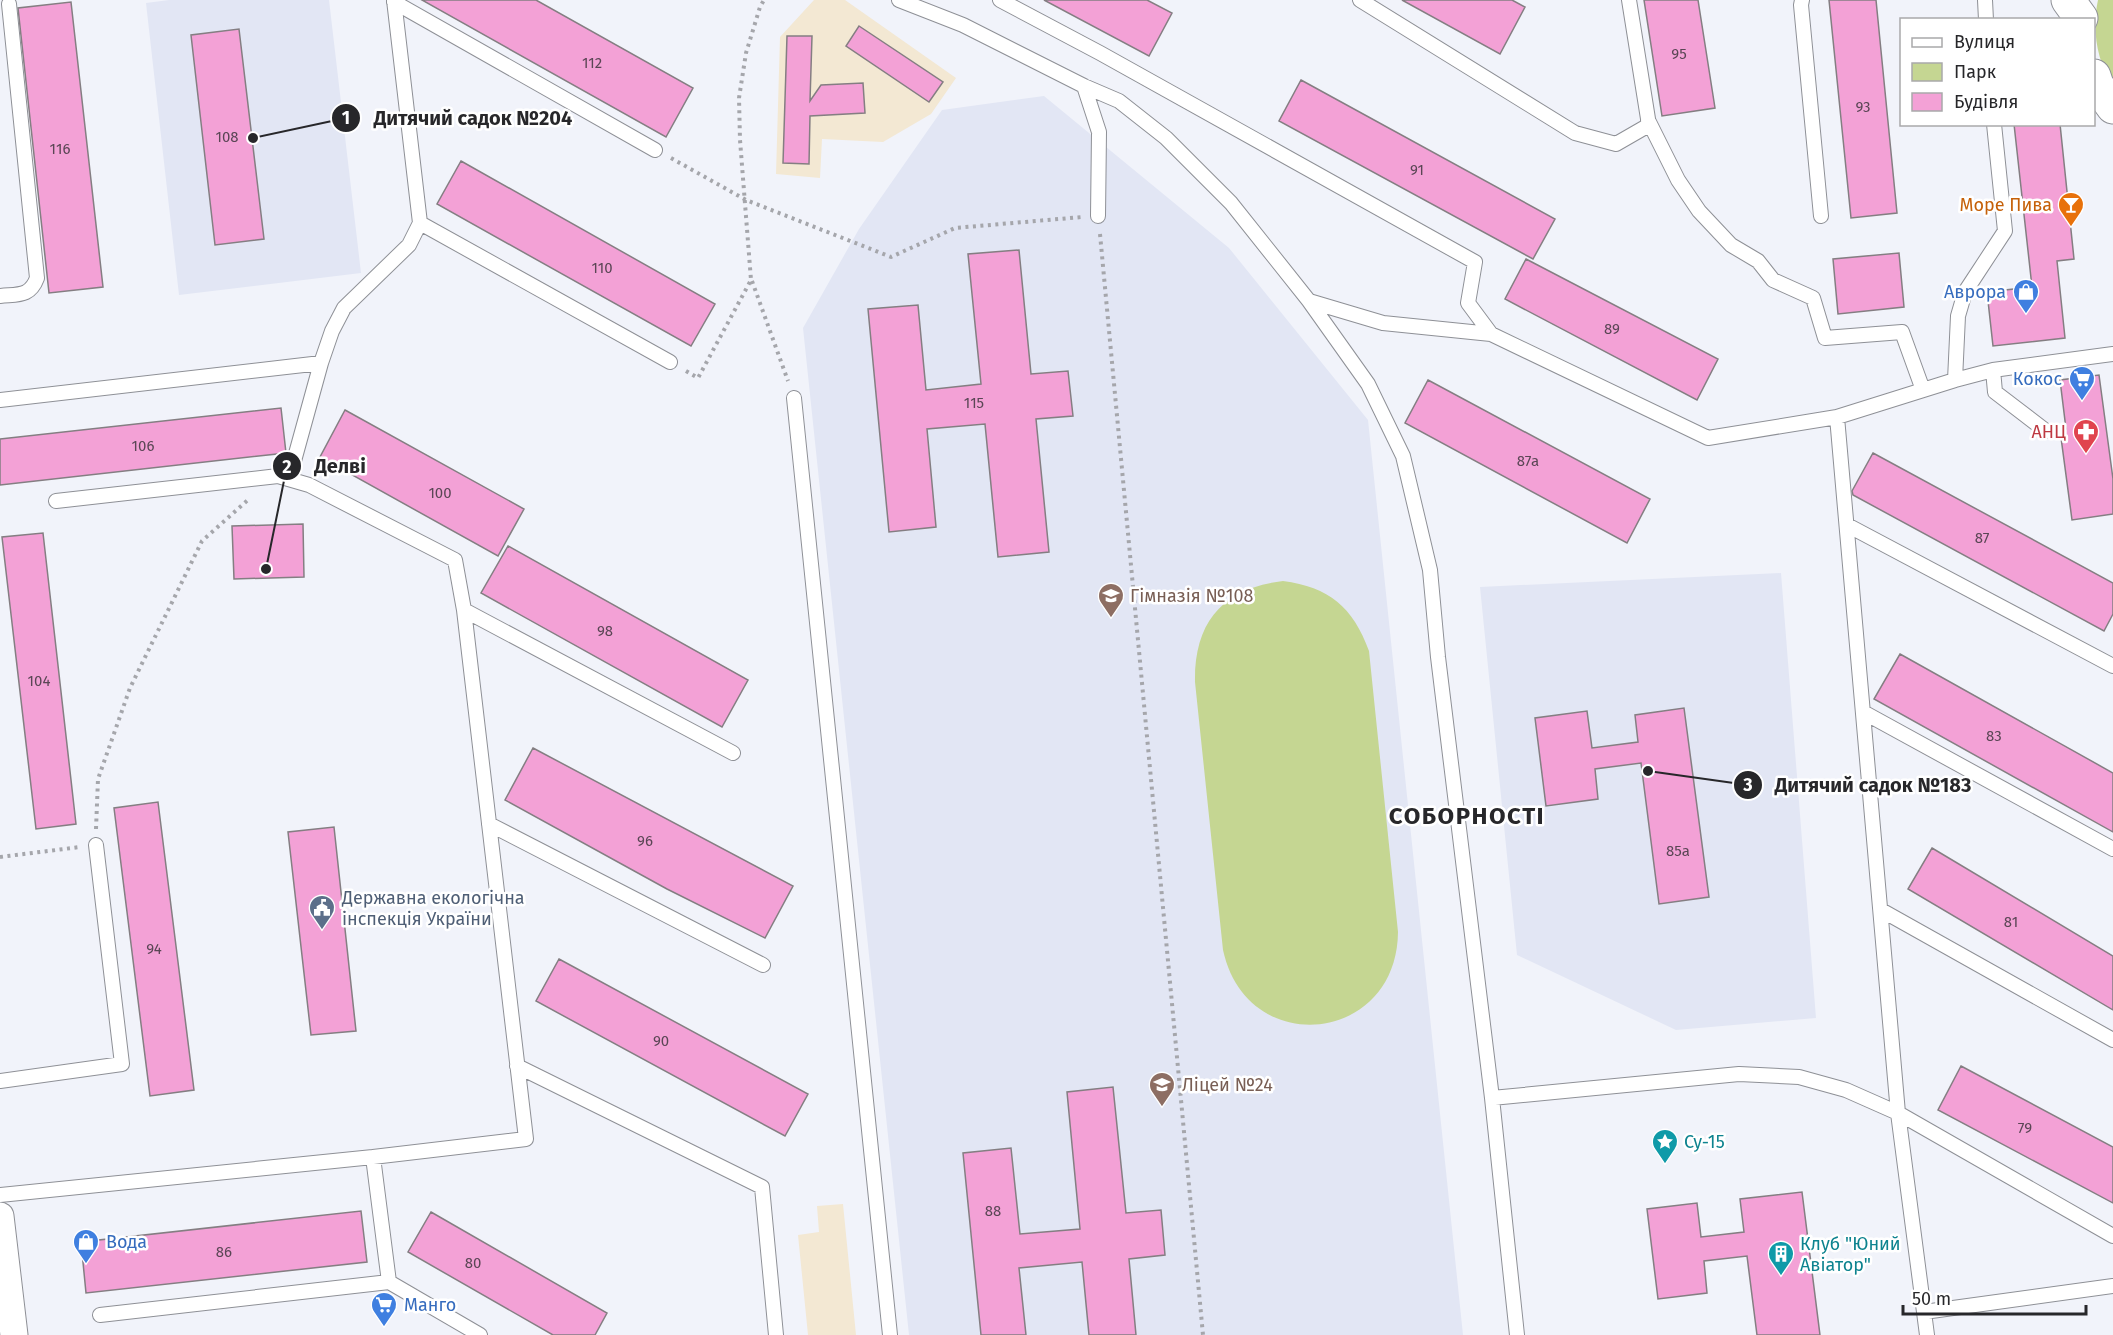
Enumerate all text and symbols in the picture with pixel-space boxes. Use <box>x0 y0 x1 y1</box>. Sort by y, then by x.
legend <box>1900 18 2095 126</box>
text: Вулиця <box>1954 31 2015 53</box>
house number: 95 <box>1671 45 1687 63</box>
house number: 112 <box>582 54 602 72</box>
text: Парк <box>1954 61 1997 83</box>
text: Будівля <box>1954 91 2018 113</box>
house number: 93 <box>1855 98 1871 116</box>
callout: Дитячий садок №204 <box>331 99 584 137</box>
text: Дитячий садок №204 <box>373 106 572 130</box>
text: 1 <box>342 107 350 129</box>
house number: 108 <box>215 128 239 146</box>
house number: 116 <box>50 140 70 158</box>
house number: 91 <box>1410 161 1424 179</box>
bar icon: Море Пива <box>2056 190 2086 228</box>
place label: Море Пива <box>1959 194 2052 216</box>
house number: 110 <box>591 259 613 277</box>
shop icon: Аврора <box>2011 277 2041 315</box>
place label: Аврора <box>1944 281 2006 303</box>
house number: 89 <box>1604 320 1620 338</box>
supermarket icon: Кокос <box>2067 364 2097 402</box>
place label: Кокос <box>2013 368 2062 390</box>
house number: 115 <box>964 394 984 412</box>
pharmacy icon: АНЦ <box>2071 417 2101 455</box>
place label: АНЦ <box>2031 421 2066 443</box>
house number: 106 <box>132 437 154 455</box>
callout: Делві <box>272 447 378 485</box>
house number: 87а <box>1517 452 1539 470</box>
text: Делві <box>313 454 366 478</box>
text: 2 <box>282 456 292 478</box>
house number: 100 <box>428 484 452 502</box>
house number: 87 <box>1975 529 1990 547</box>
school or university icon: Гімназія №108 <box>1096 581 1126 619</box>
place label: Гімназія №108 <box>1130 585 1254 607</box>
house number: 98 <box>597 622 613 640</box>
house number: 104 <box>28 672 50 690</box>
house number: 83 <box>1986 727 2002 745</box>
callout: Дитячий садок №183 <box>1733 766 1984 804</box>
text: Дитячий садок №183 <box>1774 773 1971 797</box>
text: 3 <box>1742 774 1753 796</box>
district label: СОБОРНОСТІ <box>1389 802 1545 830</box>
house number: 96 <box>637 832 653 850</box>
house number: 85а <box>1666 842 1690 860</box>
place label: Державна екологічна інспекція України <box>341 887 525 930</box>
public building icon: Державна екологічна інспекція України <box>307 893 337 931</box>
house number: 81 <box>2004 913 2018 931</box>
house number: 94 <box>146 940 162 958</box>
house number: 90 <box>653 1032 669 1050</box>
school or university icon: Ліцей №24 <box>1147 1070 1177 1108</box>
place label: Ліцей №24 <box>1182 1074 1273 1096</box>
house number: 79 <box>2018 1119 2032 1137</box>
place icon: Су-15 <box>1650 1127 1680 1165</box>
place label: Су-15 <box>1684 1131 1725 1153</box>
house number: 88 <box>985 1202 1001 1220</box>
shop icon: Вода <box>71 1227 101 1265</box>
place label: Вода <box>106 1231 147 1253</box>
place label: Клуб "Юний Авіатор" <box>1800 1233 1901 1276</box>
building icon: Клуб "Юний Авіатор" <box>1766 1239 1796 1277</box>
house number: 86 <box>216 1243 232 1261</box>
house number: 80 <box>465 1254 481 1272</box>
scale bar <box>1903 1278 2086 1316</box>
text: 50 m <box>1912 1288 1951 1310</box>
supermarket icon: Манго <box>369 1290 399 1328</box>
place label: Манго <box>404 1294 456 1316</box>

